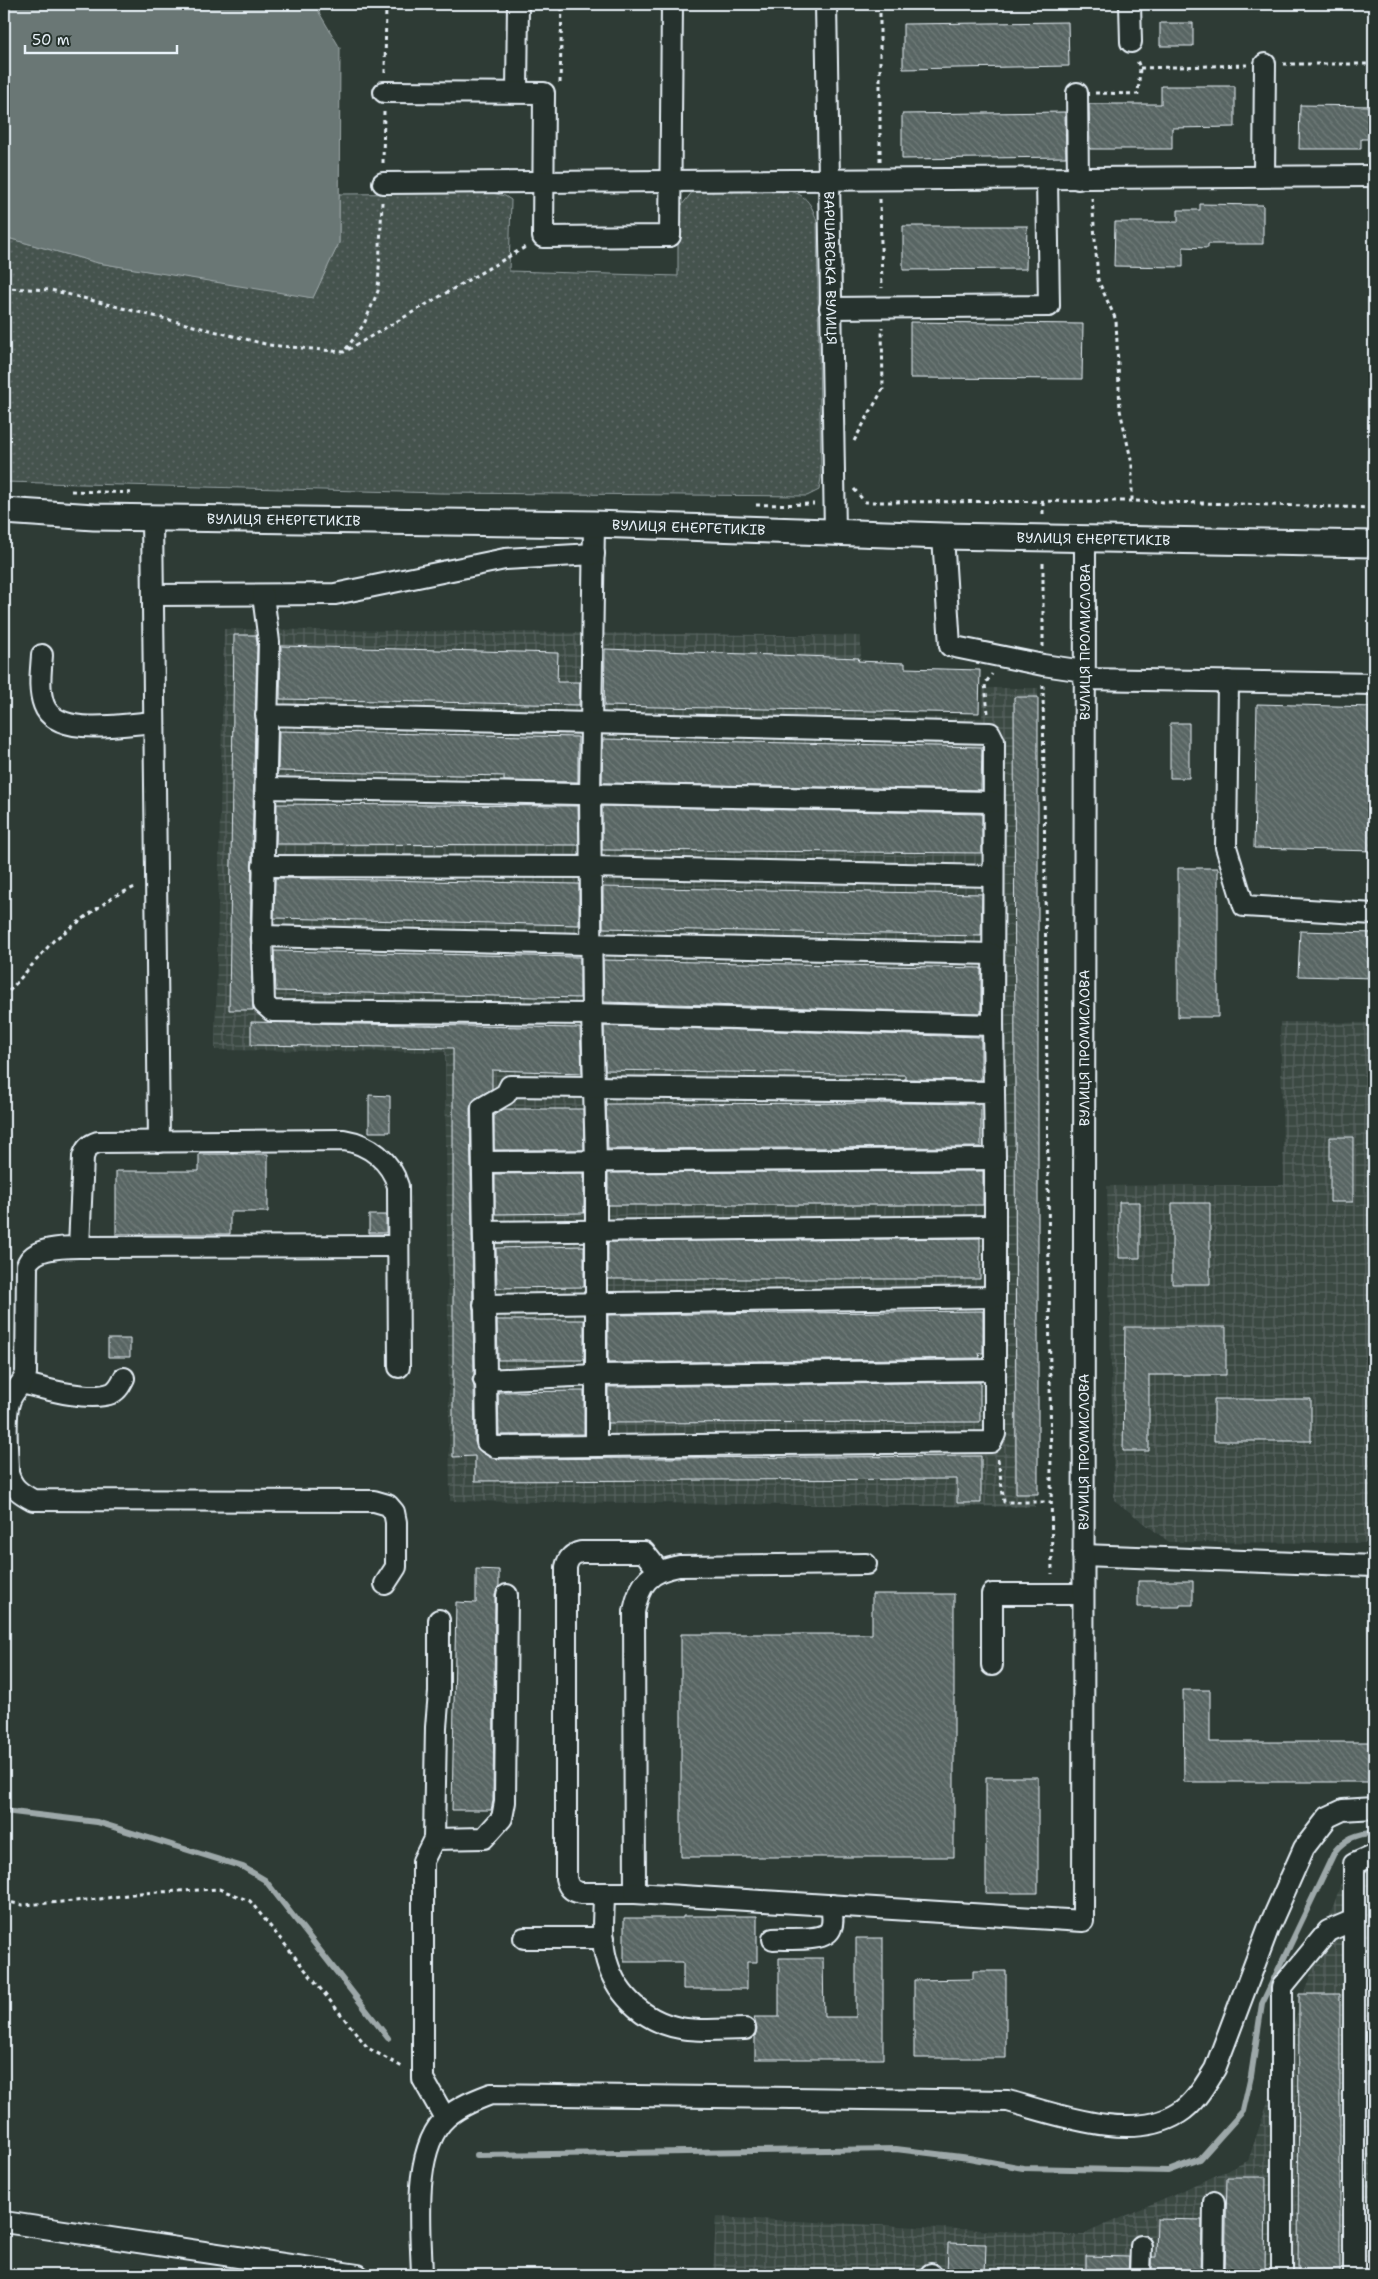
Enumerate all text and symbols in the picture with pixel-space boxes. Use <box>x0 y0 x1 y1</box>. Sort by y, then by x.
scale bar <box>25 22 178 54</box>
text: 50 m <box>32 30 70 50</box>
street label: ВАРШАВСЬКА ВУЛИЦЯ <box>820 191 841 345</box>
street label: ВУЛИЦЯ ЕНЕРГЕТИКІВ <box>207 510 361 530</box>
street label: ВУЛИЦЯ ЕНЕРГЕТИКІВ <box>612 516 766 539</box>
street label: ВУЛИЦЯ ЕНЕРГЕТИКІВ <box>1016 528 1171 549</box>
street label: ВУЛИЦЯ ПРОМИСЛОВА <box>1076 563 1094 720</box>
street label: ВУЛИЦЯ ПРОМИСЛОВА <box>1075 969 1093 1126</box>
street label: ВУЛИЦЯ ПРОМИСЛОВА <box>1075 1373 1093 1530</box>

